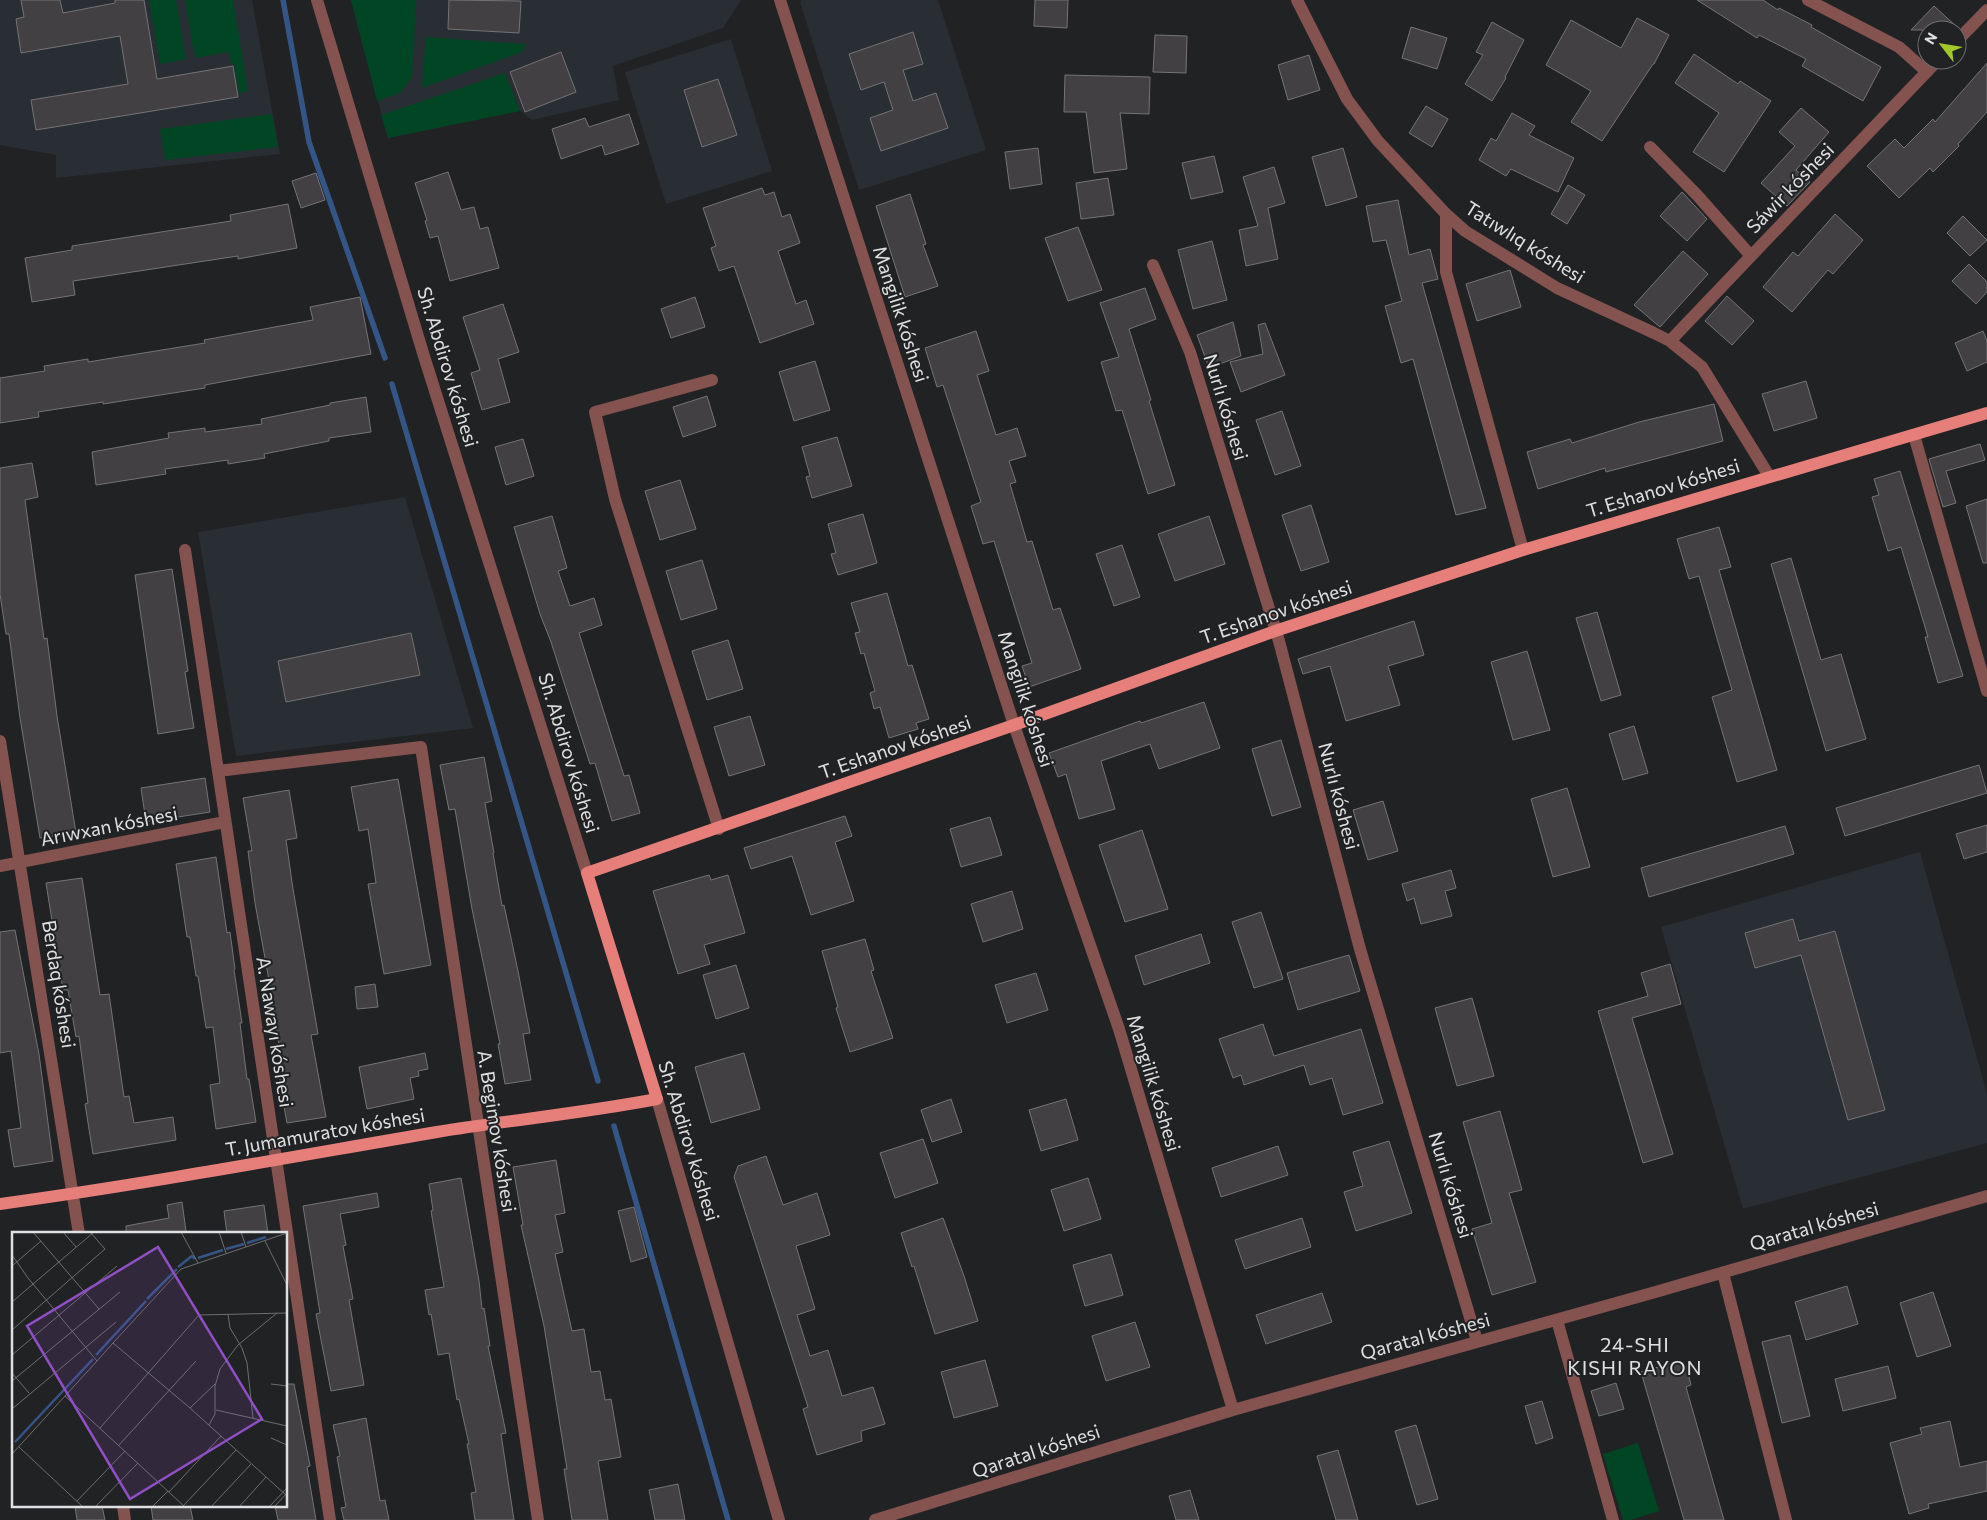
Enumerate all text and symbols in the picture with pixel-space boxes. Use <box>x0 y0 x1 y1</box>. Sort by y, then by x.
north arrow <box>1917 20 1967 70</box>
text: N <box>1920 29 1940 47</box>
street label: Sáwir kóshesi <box>1741 138 1838 237</box>
street label: Tatıwlıq kóshesi <box>1461 196 1589 288</box>
street label: Mangilik kóshesi <box>869 243 934 385</box>
street label: Sh. Abdirov kóshesi <box>413 284 484 450</box>
street label: Nurlı kóshesi <box>1199 351 1254 463</box>
street label: T. Eshanov kóshesi <box>1583 453 1742 522</box>
street label: T. Eshanov kóshesi <box>1197 575 1355 648</box>
street label: Mangilik kóshesi <box>994 628 1059 770</box>
street label: Sh. Abdirov kóshesi <box>534 670 605 836</box>
street label: T. Eshanov kóshesi <box>816 710 974 783</box>
street label: Nurlı kóshesi <box>1314 740 1365 852</box>
street label: Arıwxan kóshesi <box>38 801 180 850</box>
street label: Berdaq kóshesi <box>38 918 81 1050</box>
street label: A. Nawayı kóshesi <box>252 955 299 1109</box>
street label: Mangilik kóshesi <box>1123 1012 1186 1154</box>
street label: A. Begimov kóshesi <box>473 1048 522 1214</box>
street label: Sh. Abdirov kóshesi <box>654 1058 725 1224</box>
street label: T. Jumamuratov kóshesi <box>223 1103 427 1160</box>
street label: Nurlı kóshesi <box>1424 1129 1479 1241</box>
street label: Qaratal kóshesi <box>1747 1196 1881 1255</box>
inset map <box>12 1232 288 1508</box>
street label: Qaratal kóshesi <box>1358 1307 1492 1364</box>
district label: 24-SHI KISHI RAYON <box>1567 1332 1703 1379</box>
street label: Qaratal kóshesi <box>969 1419 1103 1482</box>

